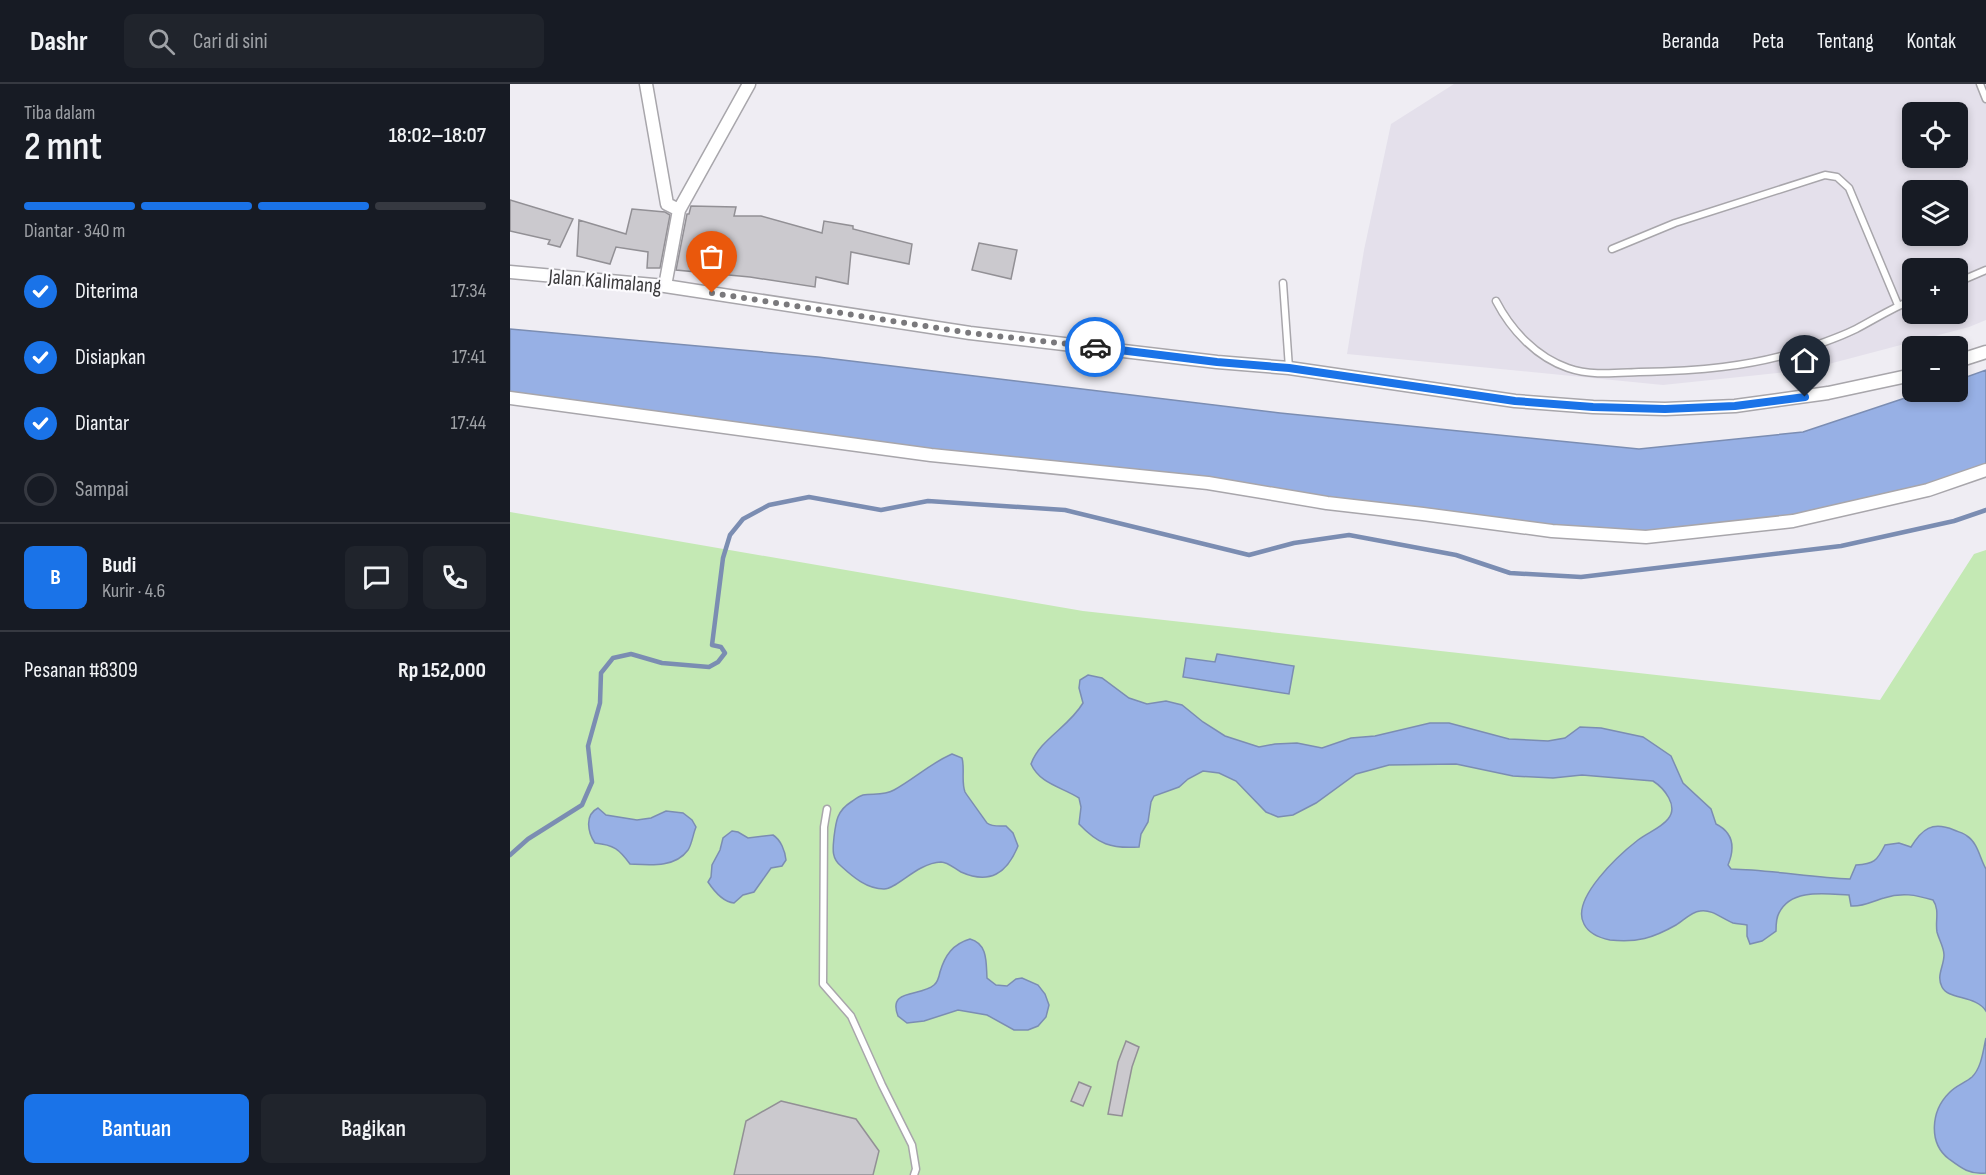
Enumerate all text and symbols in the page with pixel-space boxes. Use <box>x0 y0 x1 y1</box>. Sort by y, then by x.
search box <box>124 14 544 68</box>
text: Dashr <box>30 25 88 58</box>
icon: search <box>145 25 178 58</box>
text: Cari di sini <box>193 28 268 55</box>
text: Beranda <box>1662 29 1719 54</box>
text: Peta <box>1752 29 1784 54</box>
text: Tentang <box>1817 29 1874 54</box>
text: Kontak <box>1907 29 1956 54</box>
text: Tiba dalam <box>24 101 95 125</box>
map controls <box>1902 102 1968 402</box>
button: locate <box>1902 102 1968 168</box>
text: 18:02–18:07 <box>389 122 486 149</box>
text: 2 mnt <box>24 124 102 171</box>
button: layers <box>1902 180 1968 246</box>
text: Diantar · 340 m <box>24 219 125 243</box>
pin <box>686 231 737 293</box>
icon: bag <box>695 240 728 273</box>
button: + <box>1902 258 1968 324</box>
street label: Jalan Kalimalang <box>546 264 663 299</box>
icon: check <box>24 275 57 308</box>
text: Diterima <box>75 278 138 305</box>
text: 17:34 <box>451 279 486 303</box>
courier <box>1065 317 1125 377</box>
icon: car <box>1079 331 1112 364</box>
pin <box>1779 335 1830 397</box>
button: − <box>1902 336 1968 402</box>
icon: check <box>24 341 57 374</box>
text: Disiapkan <box>75 344 146 371</box>
icon: home <box>1788 344 1821 377</box>
text: 17:41 <box>452 345 486 369</box>
icon: check <box>24 407 57 440</box>
text: Diantar <box>75 410 129 437</box>
text: 17:44 <box>451 411 486 435</box>
text: Sampai <box>75 476 129 503</box>
button: chat <box>345 546 408 609</box>
button: phone <box>423 546 486 609</box>
text: Budi <box>102 552 136 579</box>
text: B <box>50 564 61 591</box>
text: Kurir · 4.6 <box>102 579 165 603</box>
text: Pesanan #8309 <box>24 657 138 684</box>
text: Rp 152,000 <box>398 657 486 684</box>
button: Bantuan <box>24 1094 249 1163</box>
button: Bagikan <box>261 1094 486 1163</box>

